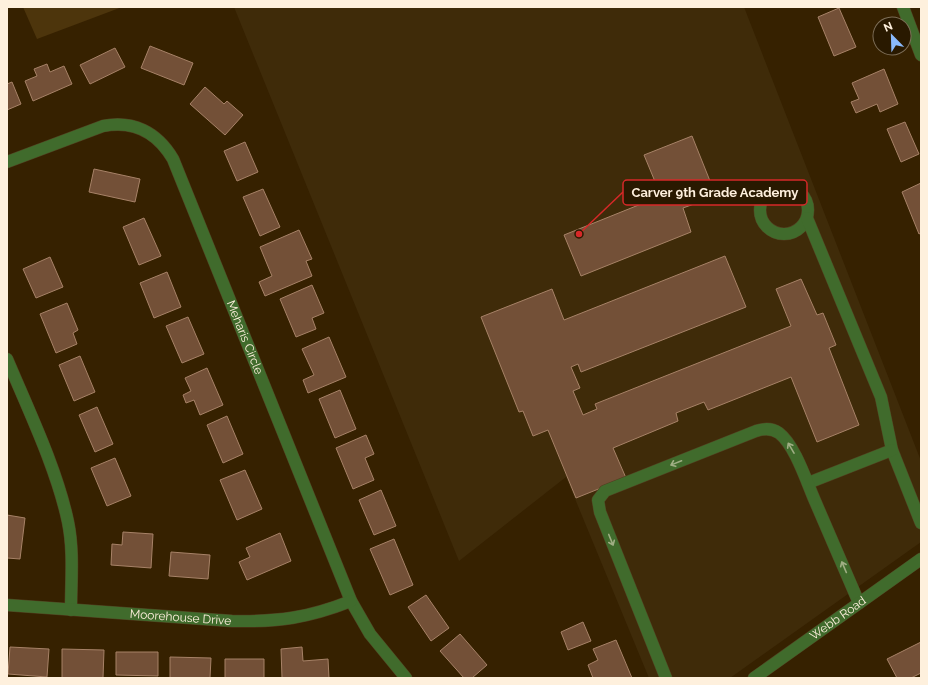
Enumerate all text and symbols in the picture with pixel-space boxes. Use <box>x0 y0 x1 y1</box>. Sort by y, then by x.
north arrow <box>872 16 912 56</box>
text: N <box>882 20 895 35</box>
callout: Carver 9th Grade Academy <box>623 180 807 205</box>
text: Carver 9th Grade Academy <box>631 185 799 200</box>
street label: Meharis Circle <box>224 298 266 376</box>
one-way arrow <box>786 442 794 454</box>
one-way arrow <box>671 460 683 467</box>
one-way arrow <box>608 533 615 545</box>
one-way arrow <box>839 561 847 573</box>
street label: Webb Road <box>807 594 869 643</box>
street label: Moorehouse Drive <box>129 607 232 628</box>

